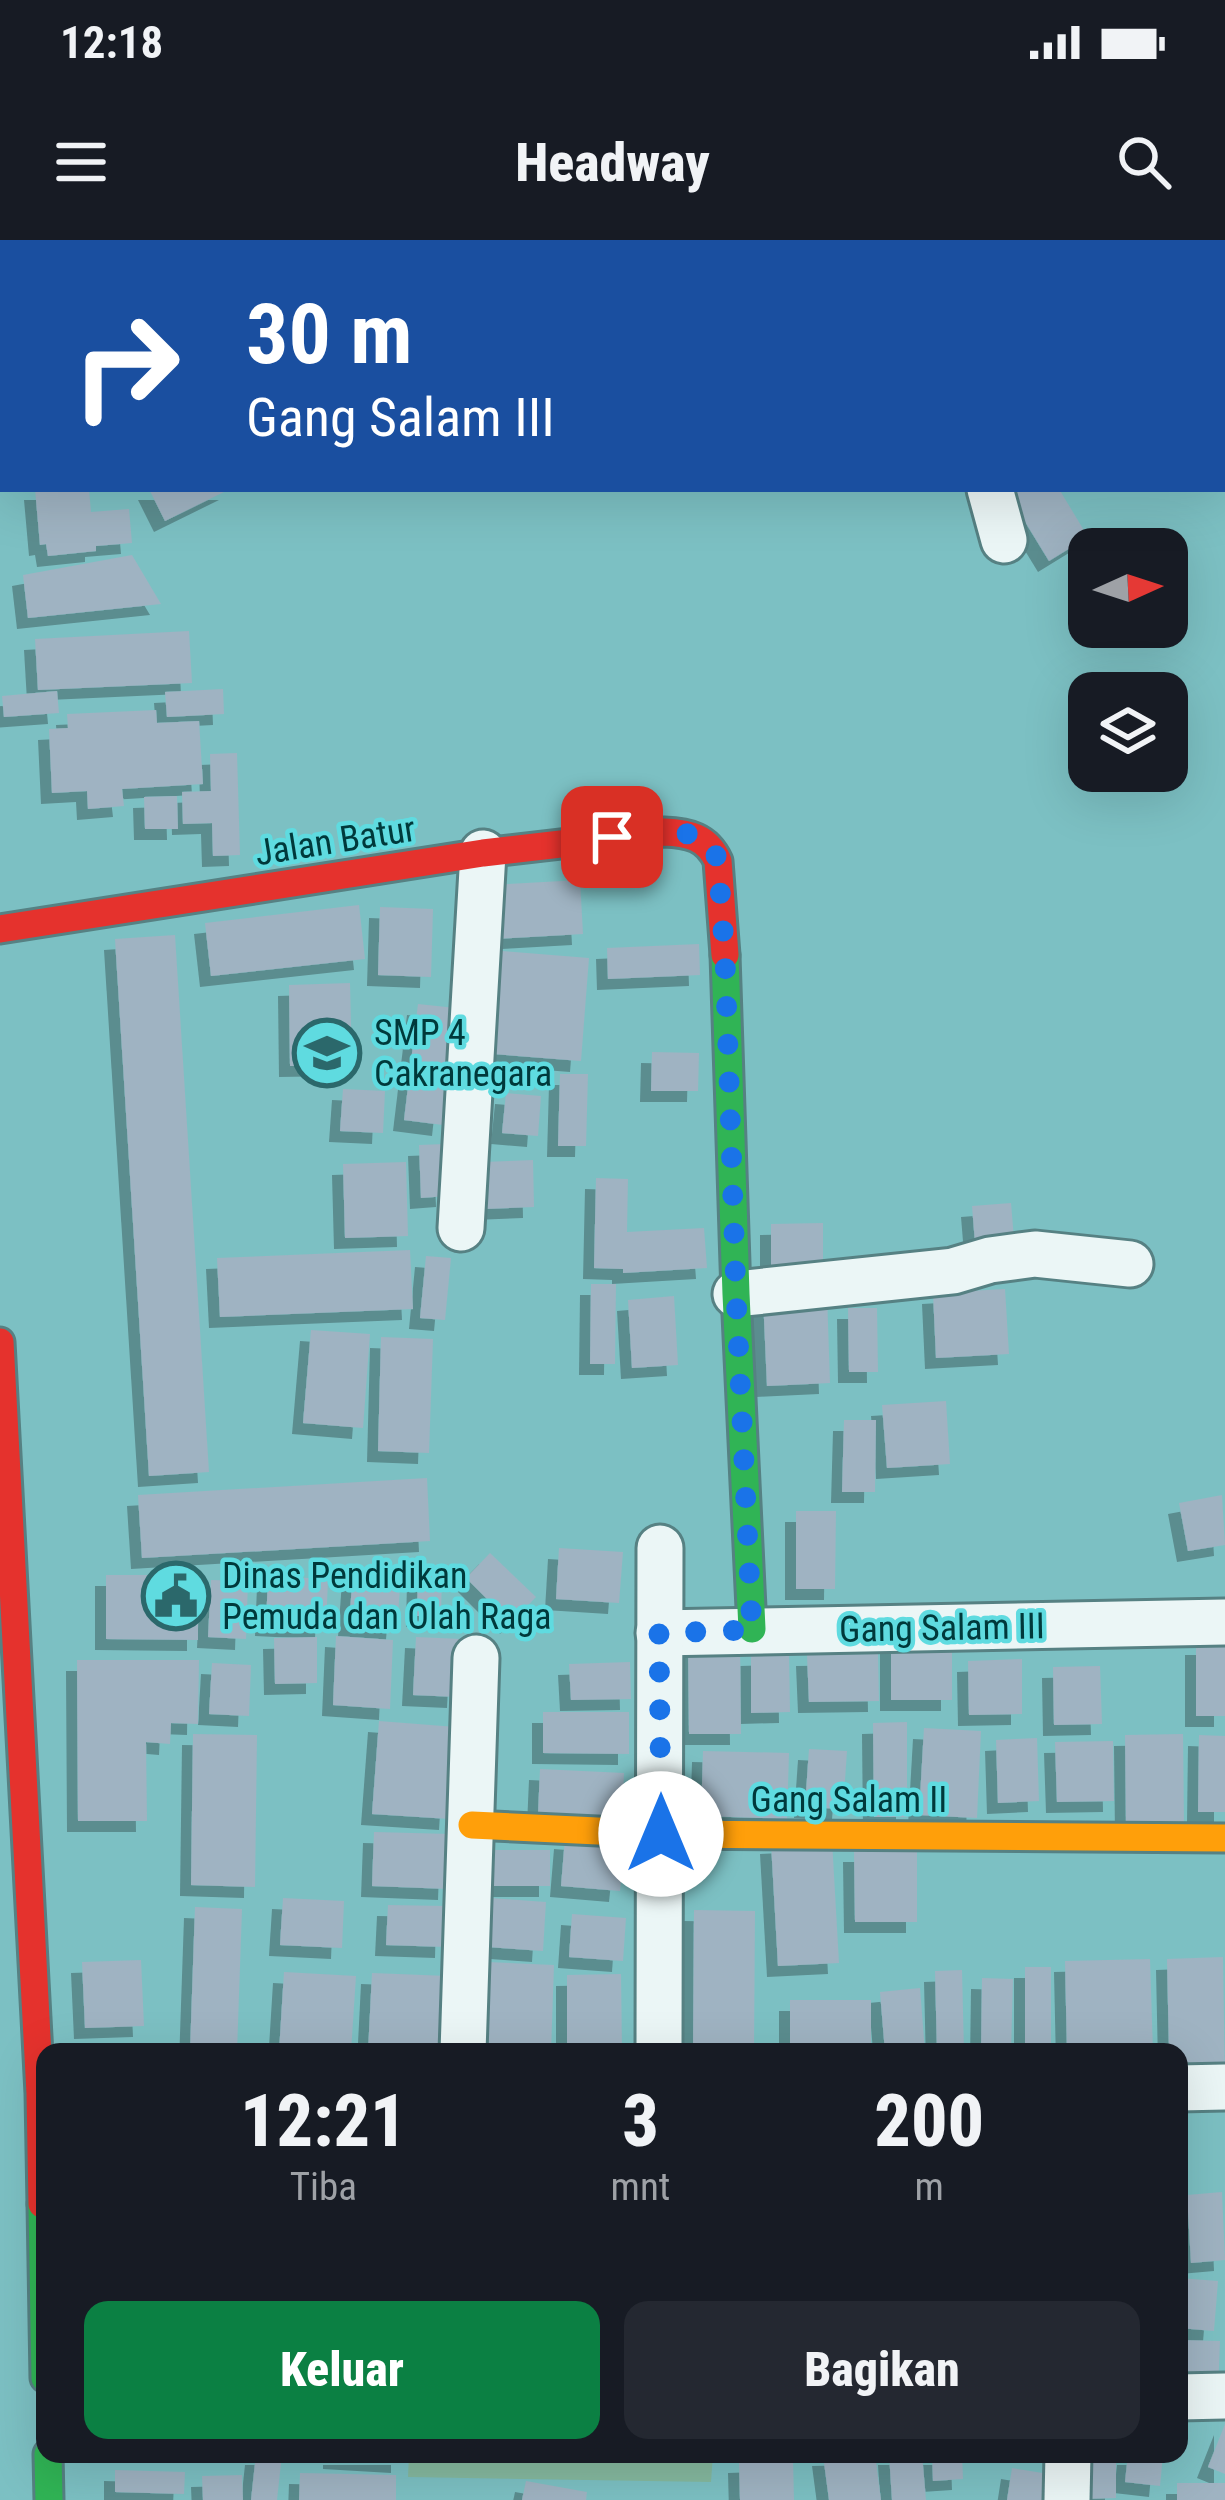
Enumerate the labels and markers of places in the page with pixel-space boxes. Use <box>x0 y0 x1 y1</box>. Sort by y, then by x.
pin <box>561 786 663 888</box>
place label: SMP 4 Cakranegara <box>374 1012 552 1095</box>
school or university icon: SMP 4 Cakranegara <box>292 1018 362 1088</box>
place label: Dinas Pendidikan Pemuda dan Olah Raga <box>222 1555 551 1638</box>
public building icon: Dinas Pendidikan Pemuda dan Olah Raga <box>141 1561 211 1631</box>

